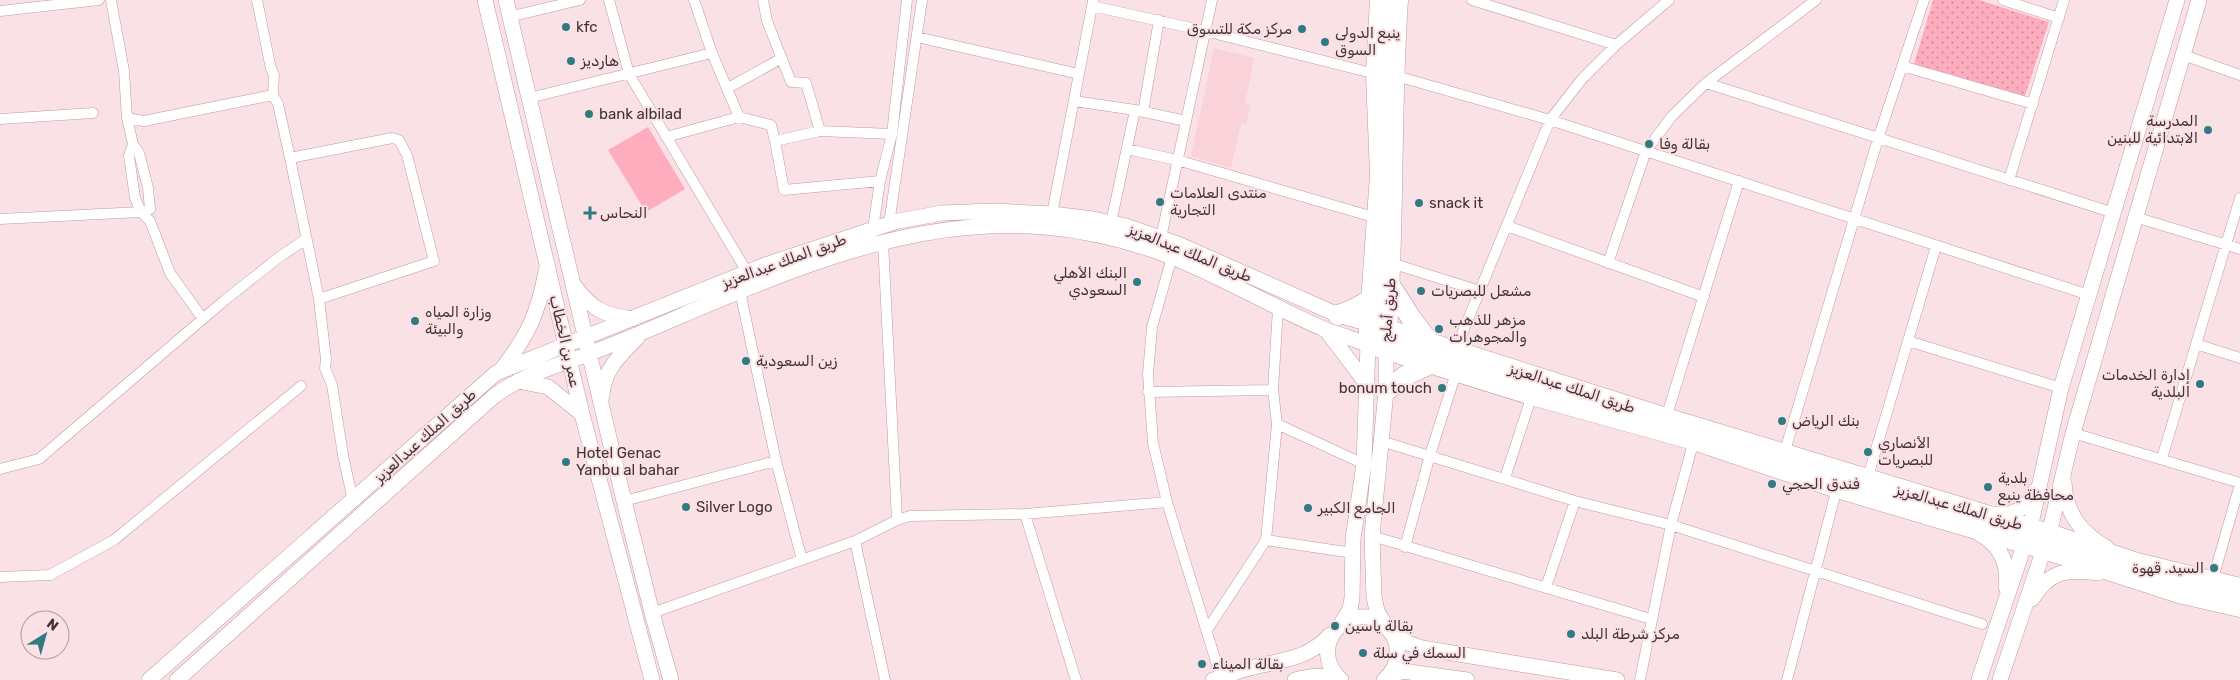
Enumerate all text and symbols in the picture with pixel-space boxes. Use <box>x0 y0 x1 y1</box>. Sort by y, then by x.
place label: kfc <box>576 18 598 36</box>
place label: مركز مكة للتسوق <box>1187 20 1292 38</box>
marker: kfc <box>560 21 572 33</box>
marker: مركز مكة للتسوق <box>1296 23 1308 35</box>
place label: ينبع الدولى السوق <box>1335 24 1400 59</box>
marker: ينبع الدولى السوق <box>1319 36 1331 48</box>
place label: هارديز <box>580 52 619 70</box>
marker: هارديز <box>565 55 577 67</box>
place label: bank albilad <box>599 105 682 123</box>
marker: bank albilad <box>583 108 595 120</box>
place label: المدرسة الابتدائية للبنين <box>2107 112 2198 147</box>
marker: المدرسة الابتدائية للبنين <box>2202 124 2214 136</box>
place label: بقالة وفا <box>1659 135 1710 154</box>
marker: بقالة وفا <box>1643 138 1655 150</box>
place label: منتدى العلامات التجارية <box>1170 184 1267 219</box>
place label: snack it <box>1429 194 1483 212</box>
marker: منتدى العلامات التجارية <box>1154 196 1166 208</box>
marker: snack it <box>1413 197 1425 209</box>
place label: النحاس <box>600 204 647 222</box>
marker: النحاس <box>584 207 596 219</box>
street label: طريق الملك عبدالعزيز <box>1125 220 1254 286</box>
street label: طريق الملك عبدالعزيز <box>718 230 849 292</box>
place label: البنك الأهلي السعودي <box>1053 264 1127 300</box>
marker: البنك الأهلي السعودي <box>1131 276 1143 288</box>
street label: طريق أملج <box>1376 277 1402 343</box>
place label: مشعل للبصريات <box>1431 282 1531 300</box>
marker: مشعل للبصريات <box>1415 285 1427 297</box>
street label: عمر بن الخطاب <box>546 293 584 389</box>
place label: وزارة المياه والبيئة <box>425 303 492 339</box>
place label: مزهر للذهب والمجوهرات <box>1449 311 1527 347</box>
marker: وزارة المياه والبيئة <box>409 315 421 327</box>
marker: مزهر للذهب والمجوهرات <box>1433 323 1445 335</box>
place label: زين السعودية <box>756 352 837 370</box>
marker: زين السعودية <box>740 355 752 367</box>
street label: طريق الملك عبدالعزيز <box>1506 359 1637 417</box>
place label: إدارة الخدمات البلدية <box>2102 366 2190 401</box>
marker: إدارة الخدمات البلدية <box>2194 378 2206 390</box>
place label: bonum touch <box>1339 379 1432 397</box>
marker: bonum touch <box>1436 382 1448 394</box>
street label: طريق الملك عبدالعزيز <box>369 385 480 487</box>
place label: بنك الرياض <box>1792 412 1860 430</box>
marker: بنك الرياض <box>1776 415 1788 427</box>
place label: الأنصاري للبصريات <box>1878 434 1933 469</box>
place label: Hotel Genac Yanbu al bahar <box>576 444 679 479</box>
marker: الأنصاري للبصريات <box>1862 446 1874 458</box>
marker: Hotel Genac Yanbu al bahar <box>560 456 572 468</box>
place label: بلدية محافظة ينبع <box>1998 469 2074 506</box>
place label: فندق الحجي <box>1782 475 1860 496</box>
marker: فندق الحجي <box>1766 478 1778 490</box>
street label: طريق الملك عبدالعزيز <box>1892 480 2025 534</box>
marker: بلدية محافظة ينبع <box>1982 481 1994 493</box>
place label: Silver Logo <box>696 498 773 516</box>
place label: الجامع الكبير <box>1317 499 1395 519</box>
marker: Silver Logo <box>680 501 692 513</box>
marker: الجامع الكبير <box>1302 502 1314 514</box>
place label: السيد. قهوة <box>2132 559 2204 577</box>
marker: السيد. قهوة <box>2208 562 2220 574</box>
north arrow <box>20 610 70 660</box>
text: N <box>43 615 62 635</box>
place label: بقالة ياسين <box>1345 617 1414 635</box>
marker: بقالة ياسين <box>1329 620 1341 632</box>
place label: مركز شرطة البلد <box>1581 625 1680 643</box>
marker: مركز شرطة البلد <box>1565 628 1577 640</box>
place label: السمك في سلة <box>1373 644 1466 665</box>
marker: السمك في سلة <box>1357 647 1369 659</box>
place label: بقالة الميناء <box>1212 655 1284 673</box>
marker: بقالة الميناء <box>1196 658 1208 670</box>

